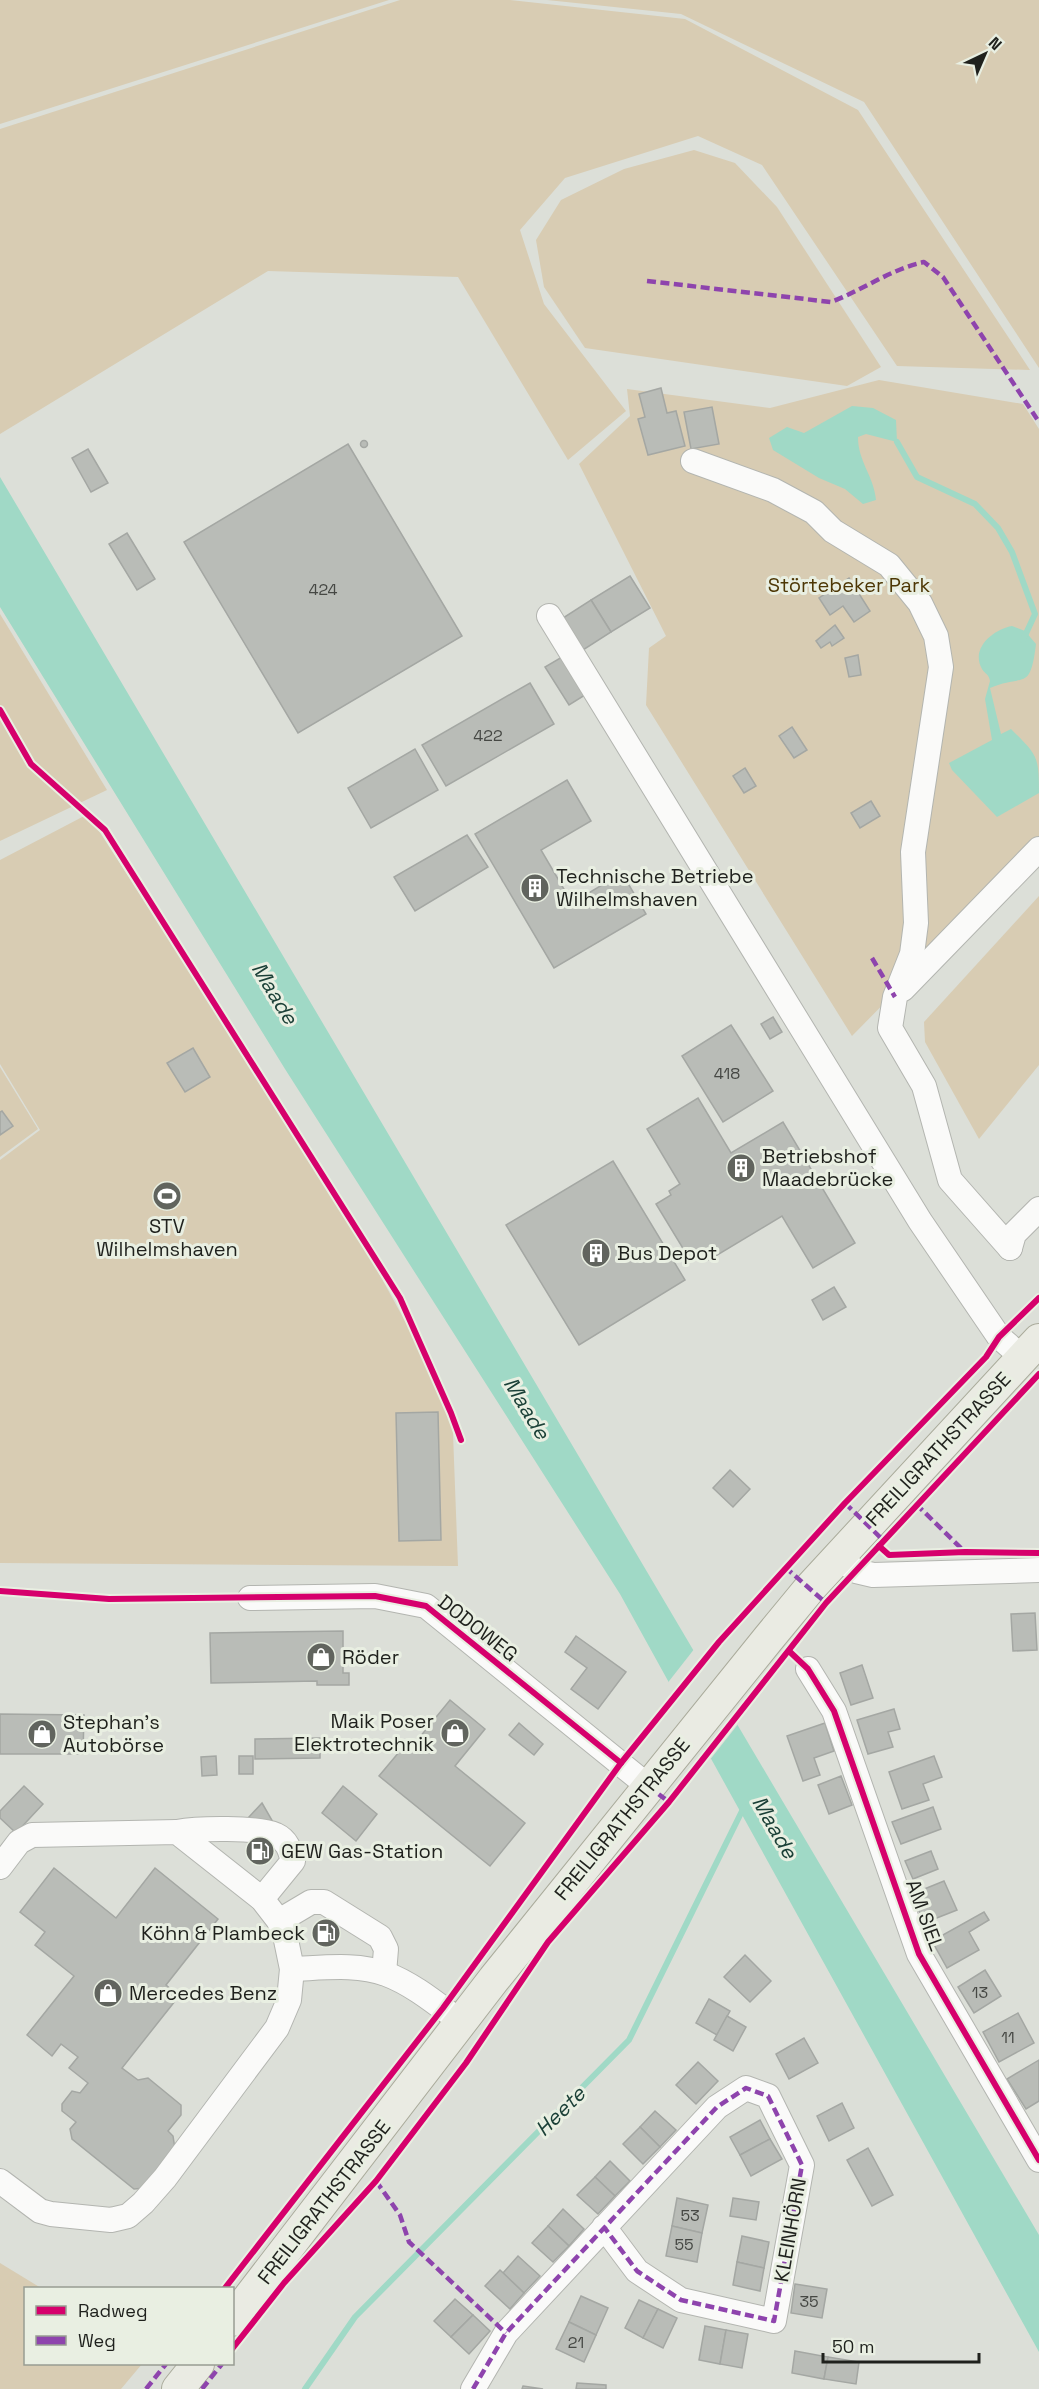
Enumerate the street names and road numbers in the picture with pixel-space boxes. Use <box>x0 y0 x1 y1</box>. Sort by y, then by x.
street label: FREILIGRATHSTRASSE <box>860 1366 1016 1532</box>
street label: DODOWEG <box>433 1589 523 1667</box>
street label: FREILIGRATHSTRASSE <box>548 1733 696 1905</box>
street label: AM SIEL <box>900 1876 950 1954</box>
street label: FREILIGRATHSTRASSE <box>252 2115 396 2289</box>
street label: KLEINHÖRN <box>768 2176 812 2284</box>

